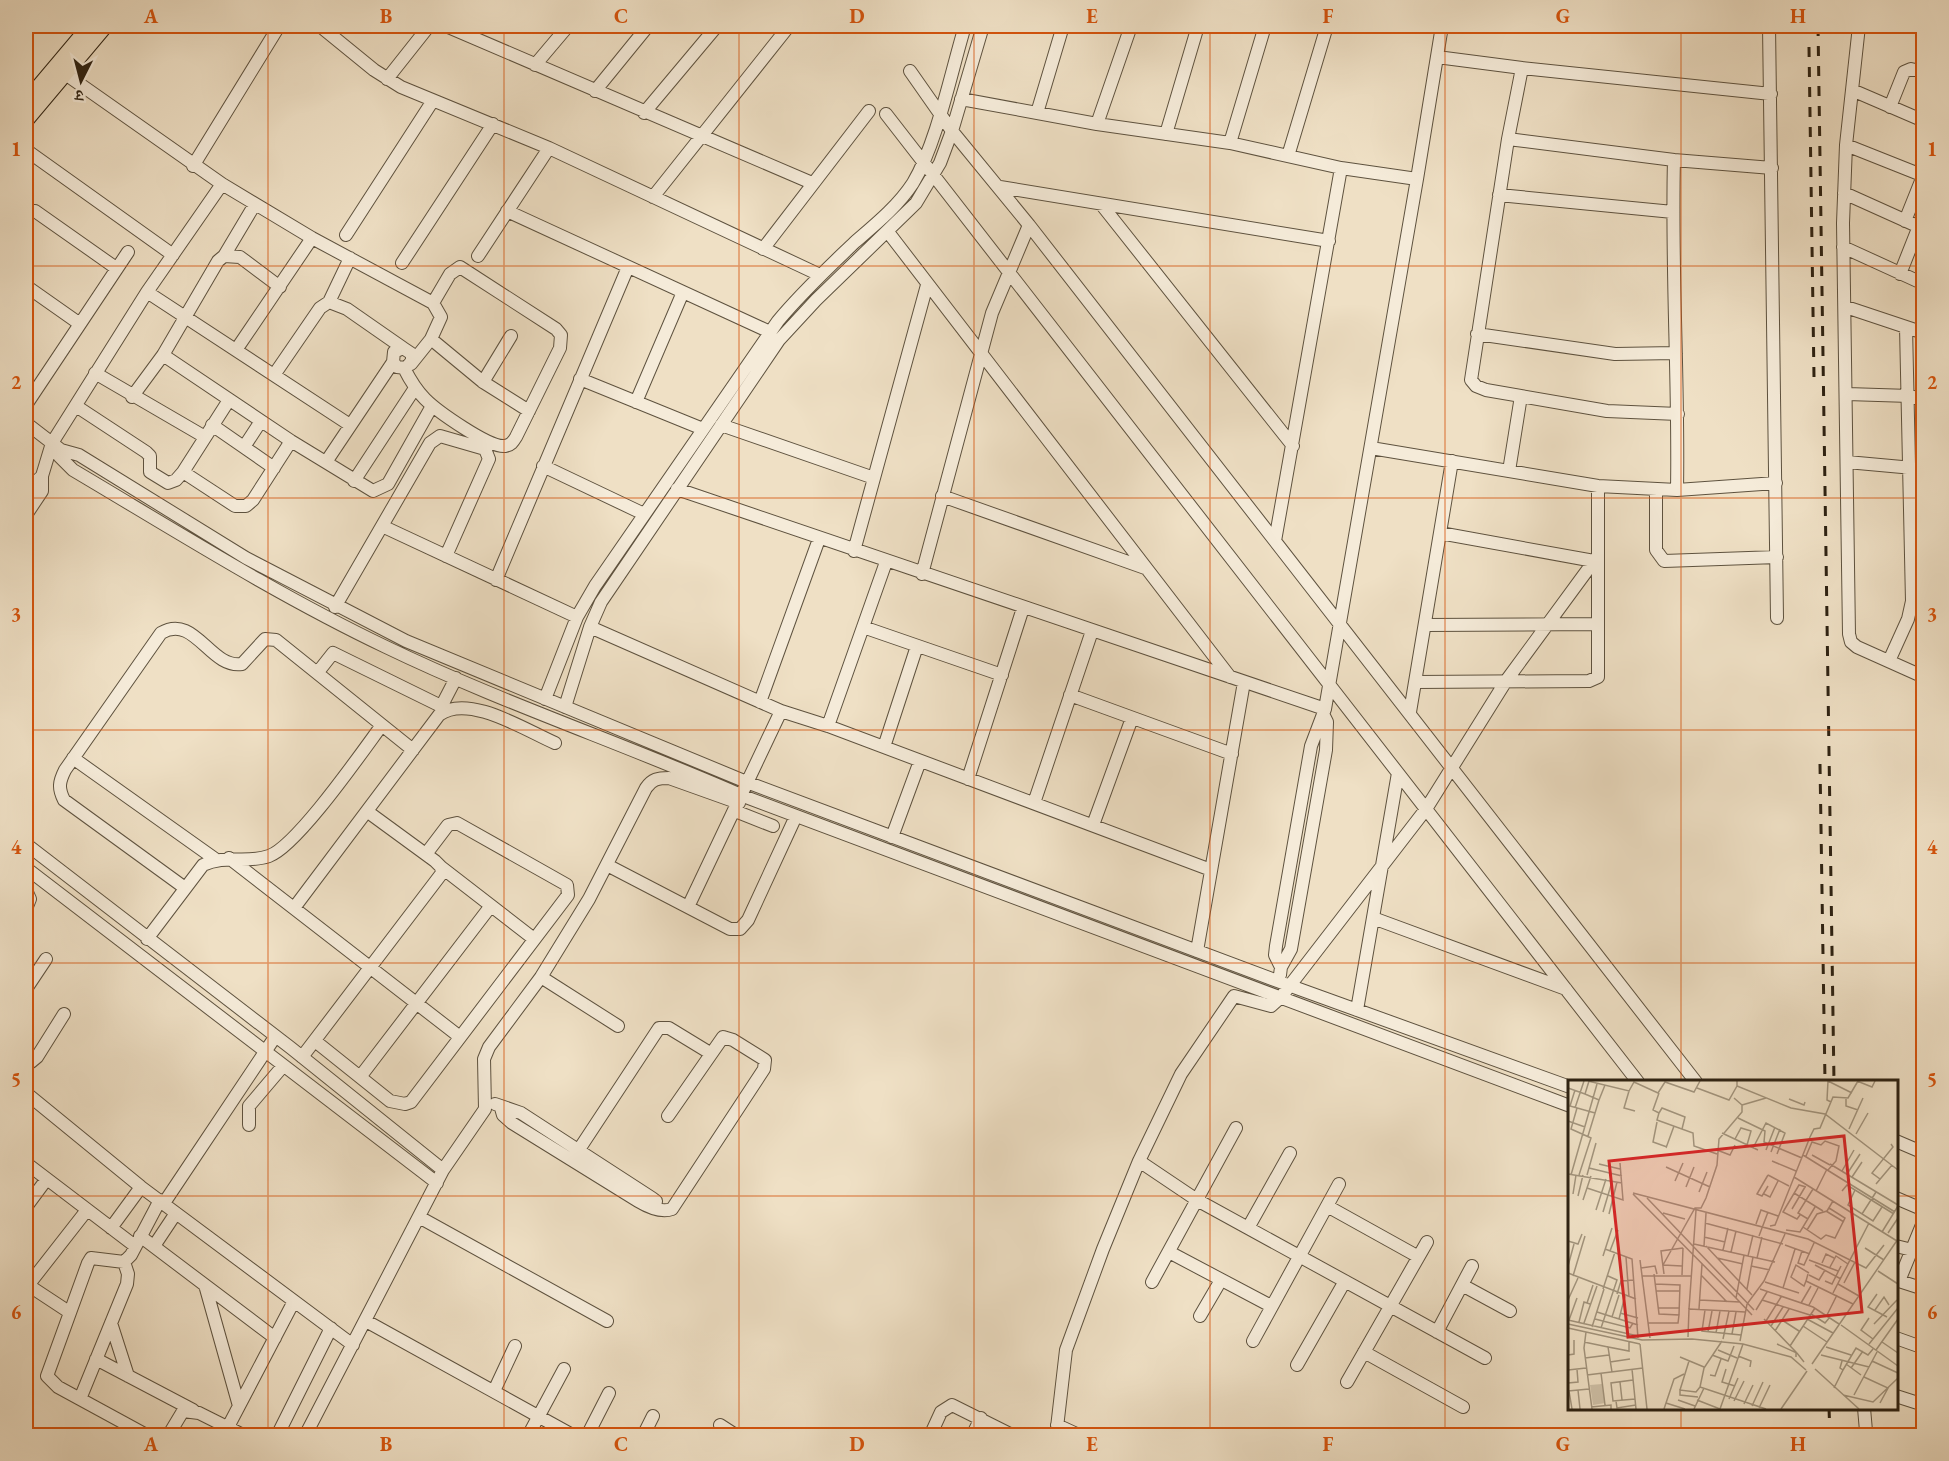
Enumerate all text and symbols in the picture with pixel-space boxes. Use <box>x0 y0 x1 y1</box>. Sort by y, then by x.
text: A <box>143 3 159 29</box>
text: B <box>380 3 392 29</box>
text: C <box>614 3 628 29</box>
text: D <box>849 3 865 29</box>
text: E <box>1086 3 1098 29</box>
text: F <box>1323 3 1334 29</box>
text: G <box>1556 3 1570 29</box>
text: H <box>1790 3 1806 29</box>
north arrow <box>51 51 111 111</box>
text: उ <box>72 84 86 106</box>
text: 1 <box>11 136 21 162</box>
text: 1 <box>1927 136 1937 162</box>
text: 2 <box>11 369 22 395</box>
text: 2 <box>1927 369 1938 395</box>
text: 3 <box>11 601 21 627</box>
text: 3 <box>1927 601 1937 627</box>
text: 4 <box>11 834 22 860</box>
text: 4 <box>1927 834 1938 860</box>
text: 5 <box>11 1066 21 1092</box>
text: 5 <box>1927 1066 1937 1092</box>
inset map <box>1568 1080 1898 1410</box>
text: 6 <box>11 1299 22 1325</box>
text: 6 <box>1927 1299 1938 1325</box>
text: A <box>143 1431 159 1457</box>
text: B <box>380 1431 392 1457</box>
text: C <box>614 1431 628 1457</box>
text: D <box>849 1431 865 1457</box>
text: E <box>1086 1431 1098 1457</box>
text: F <box>1323 1431 1334 1457</box>
text: G <box>1556 1431 1570 1457</box>
text: H <box>1790 1431 1806 1457</box>

